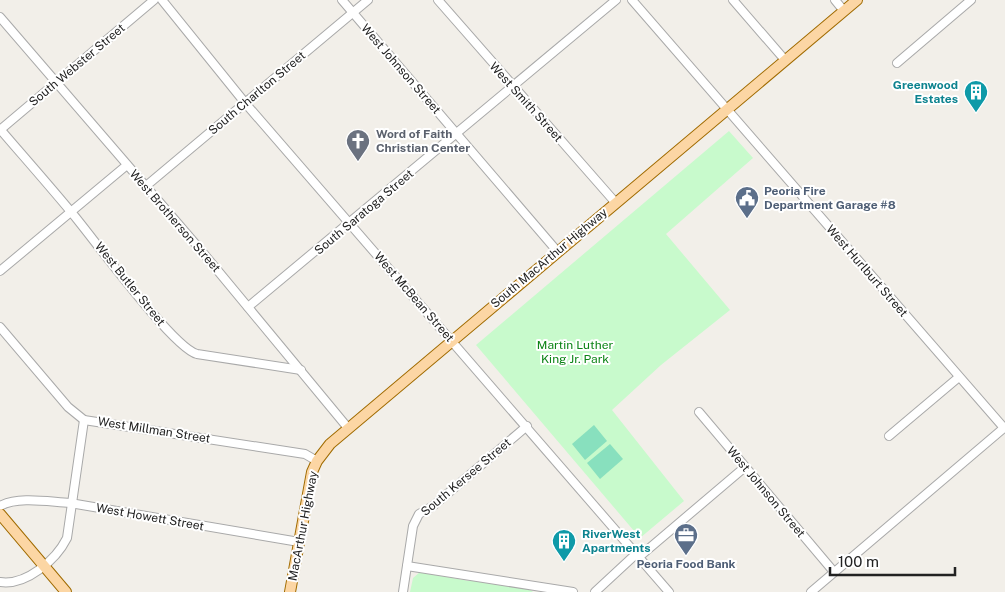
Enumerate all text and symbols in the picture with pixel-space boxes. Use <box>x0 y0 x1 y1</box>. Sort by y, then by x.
street label: South Webster Street <box>26 21 128 109</box>
street label: West Johnson Street <box>358 21 444 117</box>
street label: South Charlton Street <box>206 48 309 138</box>
street label: West Smith Street <box>487 59 566 145</box>
place label: Greenwood Estates <box>893 78 958 106</box>
building icon: Greenwood Estates <box>963 79 989 113</box>
place label: Word of Faith Christian Center <box>376 127 470 155</box>
church icon: Word of Faith Christian Center <box>345 128 371 162</box>
street label: South Saratoga Street <box>312 166 417 258</box>
street label: West Brotherson Street <box>127 167 224 275</box>
place label: Peoria Fire Department Garage #8 <box>764 184 896 212</box>
public building icon: Peoria Fire Department Garage #8 <box>734 185 760 219</box>
street label: South MacArthur Highway <box>488 205 611 311</box>
street label: West Hurlburt Street <box>823 222 911 320</box>
street label: West Butler Street <box>92 239 168 329</box>
street label: West McBean Street <box>371 249 457 345</box>
park label: Martin Luther King Jr. Park <box>537 338 613 366</box>
street label: West Millman Street <box>97 414 212 446</box>
street label: South Kersee Street <box>418 435 514 519</box>
street label: West Johnson Street <box>724 444 808 540</box>
street label: MacArthur Highway <box>285 469 321 582</box>
street label: West Howett Street <box>95 501 205 533</box>
office icon: Peoria Food Bank <box>673 522 699 556</box>
place label: RiverWest Apartments <box>582 527 651 555</box>
building icon: RiverWest Apartments <box>551 528 577 562</box>
scale bar <box>830 544 955 576</box>
text: 100 m <box>838 553 879 570</box>
place label: Peoria Food Bank <box>636 557 736 571</box>

